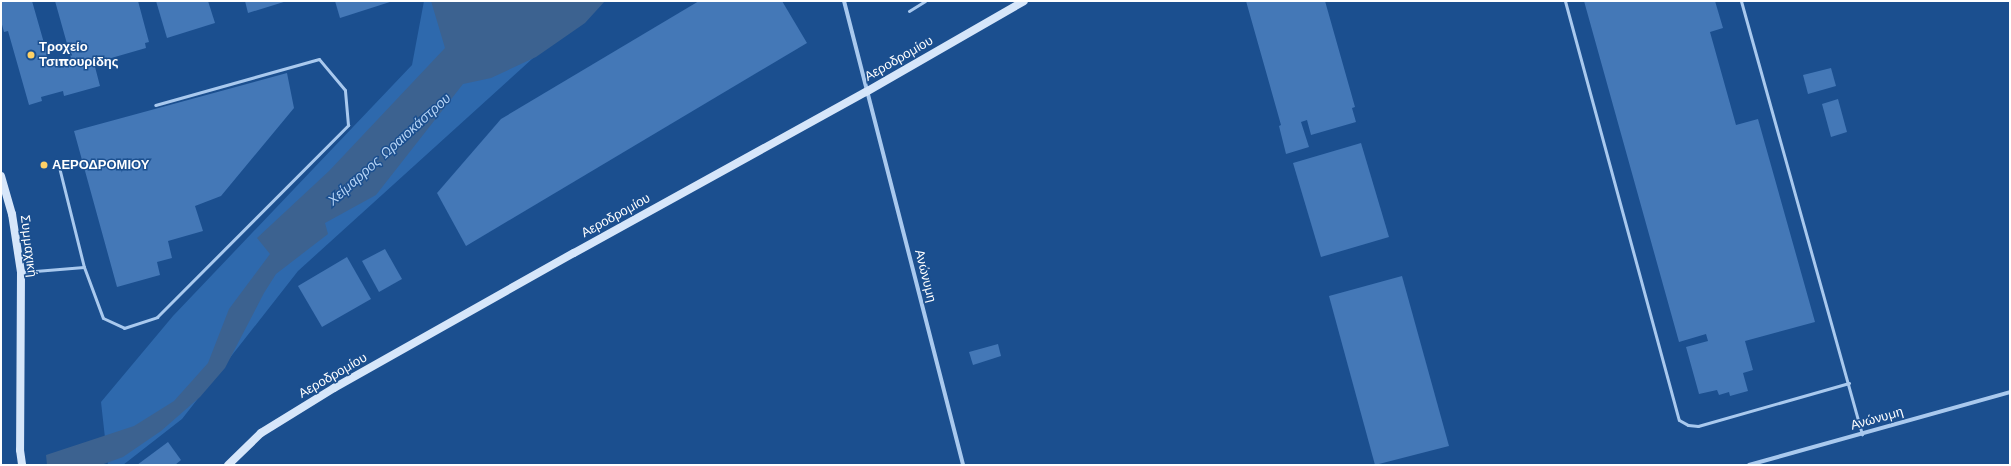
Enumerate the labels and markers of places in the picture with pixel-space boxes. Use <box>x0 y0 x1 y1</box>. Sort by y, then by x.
place label: Τροχείο Τσιπουρίδης <box>39 40 118 71</box>
marker: Τροχείο Τσιπουρίδης <box>26 50 36 60</box>
place label: ΑΕΡΟΔΡΟΜΙΟΥ <box>52 157 149 173</box>
marker: ΑΕΡΟΔΡΟΜΙΟΥ <box>39 160 49 170</box>

